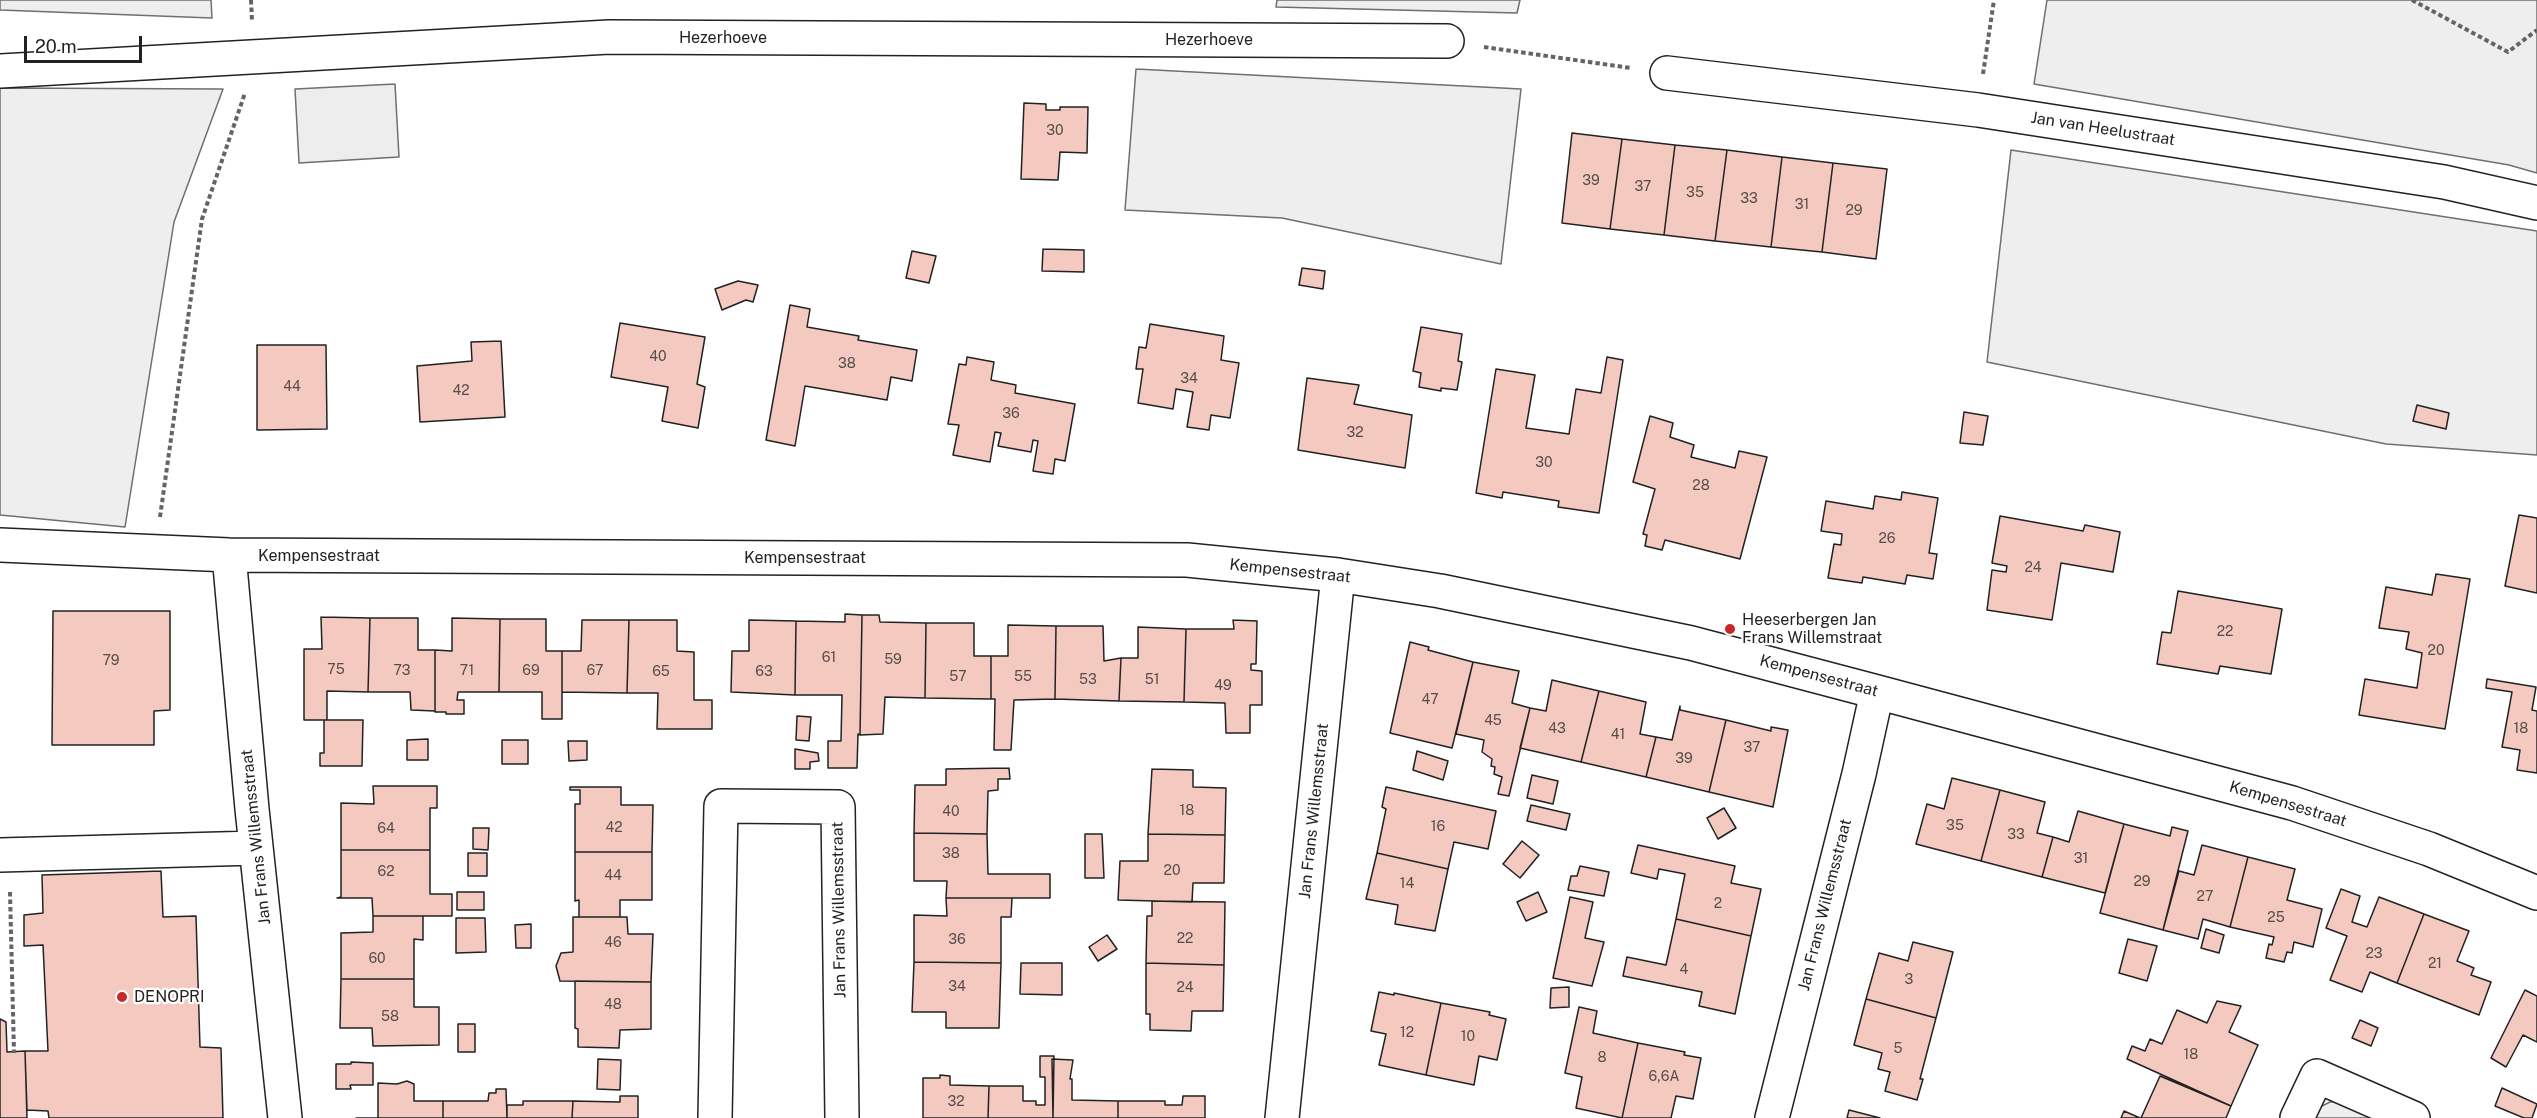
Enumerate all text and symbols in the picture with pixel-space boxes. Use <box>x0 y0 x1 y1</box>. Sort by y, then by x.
scale bar <box>27 24 146 62</box>
street label: Hezerhoeve <box>679 28 767 48</box>
street label: Hezerhoeve <box>1165 30 1253 50</box>
text: 20 m <box>35 36 77 57</box>
street label: Jan van Heelustraat <box>2029 108 2177 150</box>
house number: 30 <box>1046 123 1064 139</box>
house number: 39 <box>1582 173 1600 189</box>
house number: 37 <box>1635 179 1651 195</box>
house number: 35 <box>1686 185 1704 201</box>
house number: 33 <box>1740 191 1758 207</box>
house number: 31 <box>1795 197 1809 213</box>
house number: 29 <box>1845 203 1863 219</box>
house number: 40 <box>649 349 667 365</box>
house number: 38 <box>838 356 856 372</box>
house number: 34 <box>1180 371 1198 387</box>
house number: 44 <box>283 379 301 395</box>
house number: 42 <box>452 383 470 399</box>
house number: 36 <box>1002 406 1020 422</box>
house number: 32 <box>1346 425 1364 441</box>
house number: 30 <box>1535 455 1553 471</box>
house number: 28 <box>1692 478 1710 494</box>
house number: 26 <box>1878 531 1896 547</box>
street label: Kempensestraat <box>258 546 380 566</box>
street label: Kempensestraat <box>744 548 866 568</box>
street label: Kempensestraat <box>1228 555 1352 587</box>
house number: 24 <box>2024 560 2042 576</box>
place label: Heeserbergen Jan Frans Willemstraat <box>1742 610 1882 648</box>
marker: Heeserbergen Jan Frans Willemstraat <box>1723 622 1737 636</box>
house number: 22 <box>2217 624 2233 640</box>
house number: 20 <box>2428 643 2444 659</box>
house number: 61 <box>822 650 836 666</box>
street label: Kempensestraat <box>1758 651 1880 701</box>
house number: 59 <box>884 652 902 668</box>
house number: 79 <box>103 653 119 669</box>
house number: 75 <box>327 662 345 678</box>
house number: 73 <box>394 663 410 679</box>
house number: 71 <box>460 663 474 679</box>
house number: 69 <box>522 663 540 679</box>
house number: 67 <box>587 663 603 679</box>
house number: 65 <box>652 664 670 680</box>
house number: 63 <box>755 664 773 680</box>
house number: 57 <box>949 669 967 685</box>
house number: 55 <box>1014 669 1032 685</box>
house number: 53 <box>1079 672 1097 688</box>
house number: 51 <box>1145 672 1159 688</box>
house number: 49 <box>1214 678 1232 694</box>
house number: 47 <box>1421 692 1439 708</box>
house number: 45 <box>1484 713 1502 729</box>
house number: 43 <box>1548 721 1566 737</box>
house number: 18 <box>2514 721 2528 737</box>
street label: Jan Frans Willemsstraat <box>1295 722 1333 900</box>
house number: 41 <box>1611 727 1625 743</box>
house number: 37 <box>1744 740 1760 756</box>
street label: Jan Frans Willemsstraat <box>237 748 275 926</box>
house number: 39 <box>1675 751 1693 767</box>
street label: Kempensestraat <box>2227 777 2349 831</box>
house number: 18 <box>1180 803 1194 819</box>
house number: 40 <box>942 804 960 820</box>
street label: Jan Frans Willemsstraat <box>1794 817 1856 993</box>
house number: 35 <box>1946 818 1964 834</box>
house number: 16 <box>1431 819 1445 835</box>
house number: 42 <box>605 820 623 836</box>
house number: 64 <box>377 821 395 837</box>
street label: Jan Frans Willemsstraat <box>828 822 850 998</box>
house number: 33 <box>2007 827 2025 843</box>
house number: 38 <box>942 846 960 862</box>
house number: 31 <box>2074 851 2088 867</box>
house number: 20 <box>1164 863 1180 879</box>
house number: 62 <box>377 864 395 880</box>
house number: 44 <box>604 868 622 884</box>
house number: 29 <box>2133 874 2151 890</box>
house number: 14 <box>1400 876 1414 892</box>
house number: 27 <box>2197 889 2213 905</box>
house number: 2 <box>1714 896 1722 912</box>
house number: 25 <box>2267 910 2285 926</box>
house number: 22 <box>1177 931 1193 947</box>
house number: 36 <box>948 932 966 948</box>
house number: 46 <box>604 935 622 951</box>
house number: 23 <box>2365 946 2383 962</box>
house number: 60 <box>368 951 386 967</box>
house number: 21 <box>2428 956 2442 972</box>
house number: 4 <box>1680 962 1688 978</box>
house number: 3 <box>1905 972 1913 988</box>
house number: 34 <box>948 979 966 995</box>
house number: 24 <box>1176 980 1194 996</box>
place label: DENOPRI <box>134 987 204 1007</box>
marker: DENOPRI <box>115 990 129 1004</box>
house number: 48 <box>604 997 622 1013</box>
house number: 58 <box>381 1009 399 1025</box>
house number: 12 <box>1400 1025 1414 1041</box>
house number: 10 <box>1461 1029 1475 1045</box>
house number: 5 <box>1894 1041 1902 1057</box>
house number: 18 <box>2184 1047 2198 1063</box>
house number: 8 <box>1597 1050 1607 1066</box>
house number: 6,6A <box>1649 1069 1679 1085</box>
house number: 32 <box>947 1094 965 1110</box>

